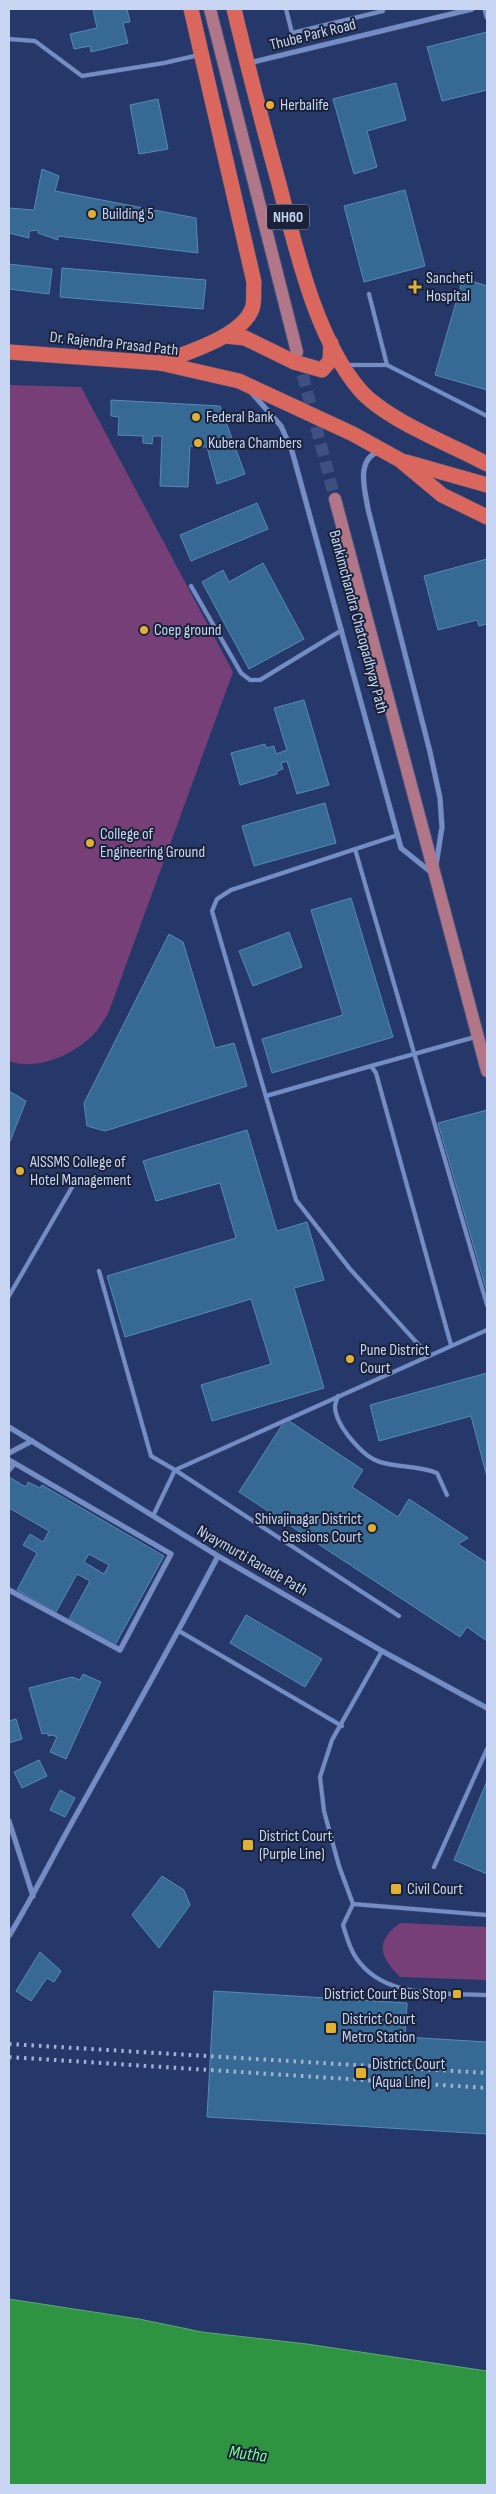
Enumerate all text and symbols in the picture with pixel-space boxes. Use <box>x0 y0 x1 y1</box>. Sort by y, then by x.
street label: Thube Park Road <box>268 15 358 55</box>
place label: Herbalife <box>280 96 329 115</box>
marker: Herbalife <box>264 99 276 111</box>
road number: NH60 <box>267 204 309 230</box>
place label: Building 5 <box>102 205 154 224</box>
marker: Building 5 <box>86 208 98 220</box>
place label: Sancheti Hospital <box>426 269 473 306</box>
marker: Sancheti Hospital <box>408 280 422 294</box>
street label: Dr. Rajendra Prasad Path <box>49 328 179 360</box>
place label: Federal Bank <box>206 408 274 427</box>
marker: Federal Bank <box>190 411 202 423</box>
place label: Kubera Chambers <box>208 434 302 453</box>
marker: Kubera Chambers <box>192 437 204 449</box>
street label: Bankimchandra Chatopadhyay Path <box>324 528 392 716</box>
place label: Coep ground <box>154 621 221 640</box>
marker: Coep ground <box>138 624 150 636</box>
place label: College of Engineering Ground <box>100 825 205 862</box>
marker: College of Engineering Ground <box>84 837 96 849</box>
place label: AISSMS College of Hotel Management <box>29 1153 132 1190</box>
marker: AISSMS College of Hotel Management <box>14 1165 26 1177</box>
place label: Pune District Court <box>360 1341 430 1378</box>
marker: Pune District Court <box>344 1353 356 1365</box>
place label: Shivajinagar District Sessions Court <box>255 1510 362 1547</box>
street label: Nyaymurti Ranade Path <box>193 1522 311 1600</box>
marker: Shivajinagar District Sessions Court <box>366 1522 378 1534</box>
place label: District Court (Purple Line) <box>259 1827 332 1864</box>
marker: District Court (Purple Line) <box>241 1838 255 1852</box>
place label: Civil Court <box>407 1880 463 1899</box>
marker: Civil Court <box>389 1882 403 1896</box>
place label: District Court Bus Stop <box>324 1985 447 2004</box>
marker: District Court Bus Stop <box>451 1988 463 2000</box>
place label: District Court Metro Station <box>342 2010 415 2047</box>
marker: District Court Metro Station <box>324 2021 338 2035</box>
place label: District Court (Aqua Line) <box>372 2055 445 2092</box>
marker: District Court (Aqua Line) <box>354 2066 368 2080</box>
water label: Mutha <box>228 2441 269 2467</box>

